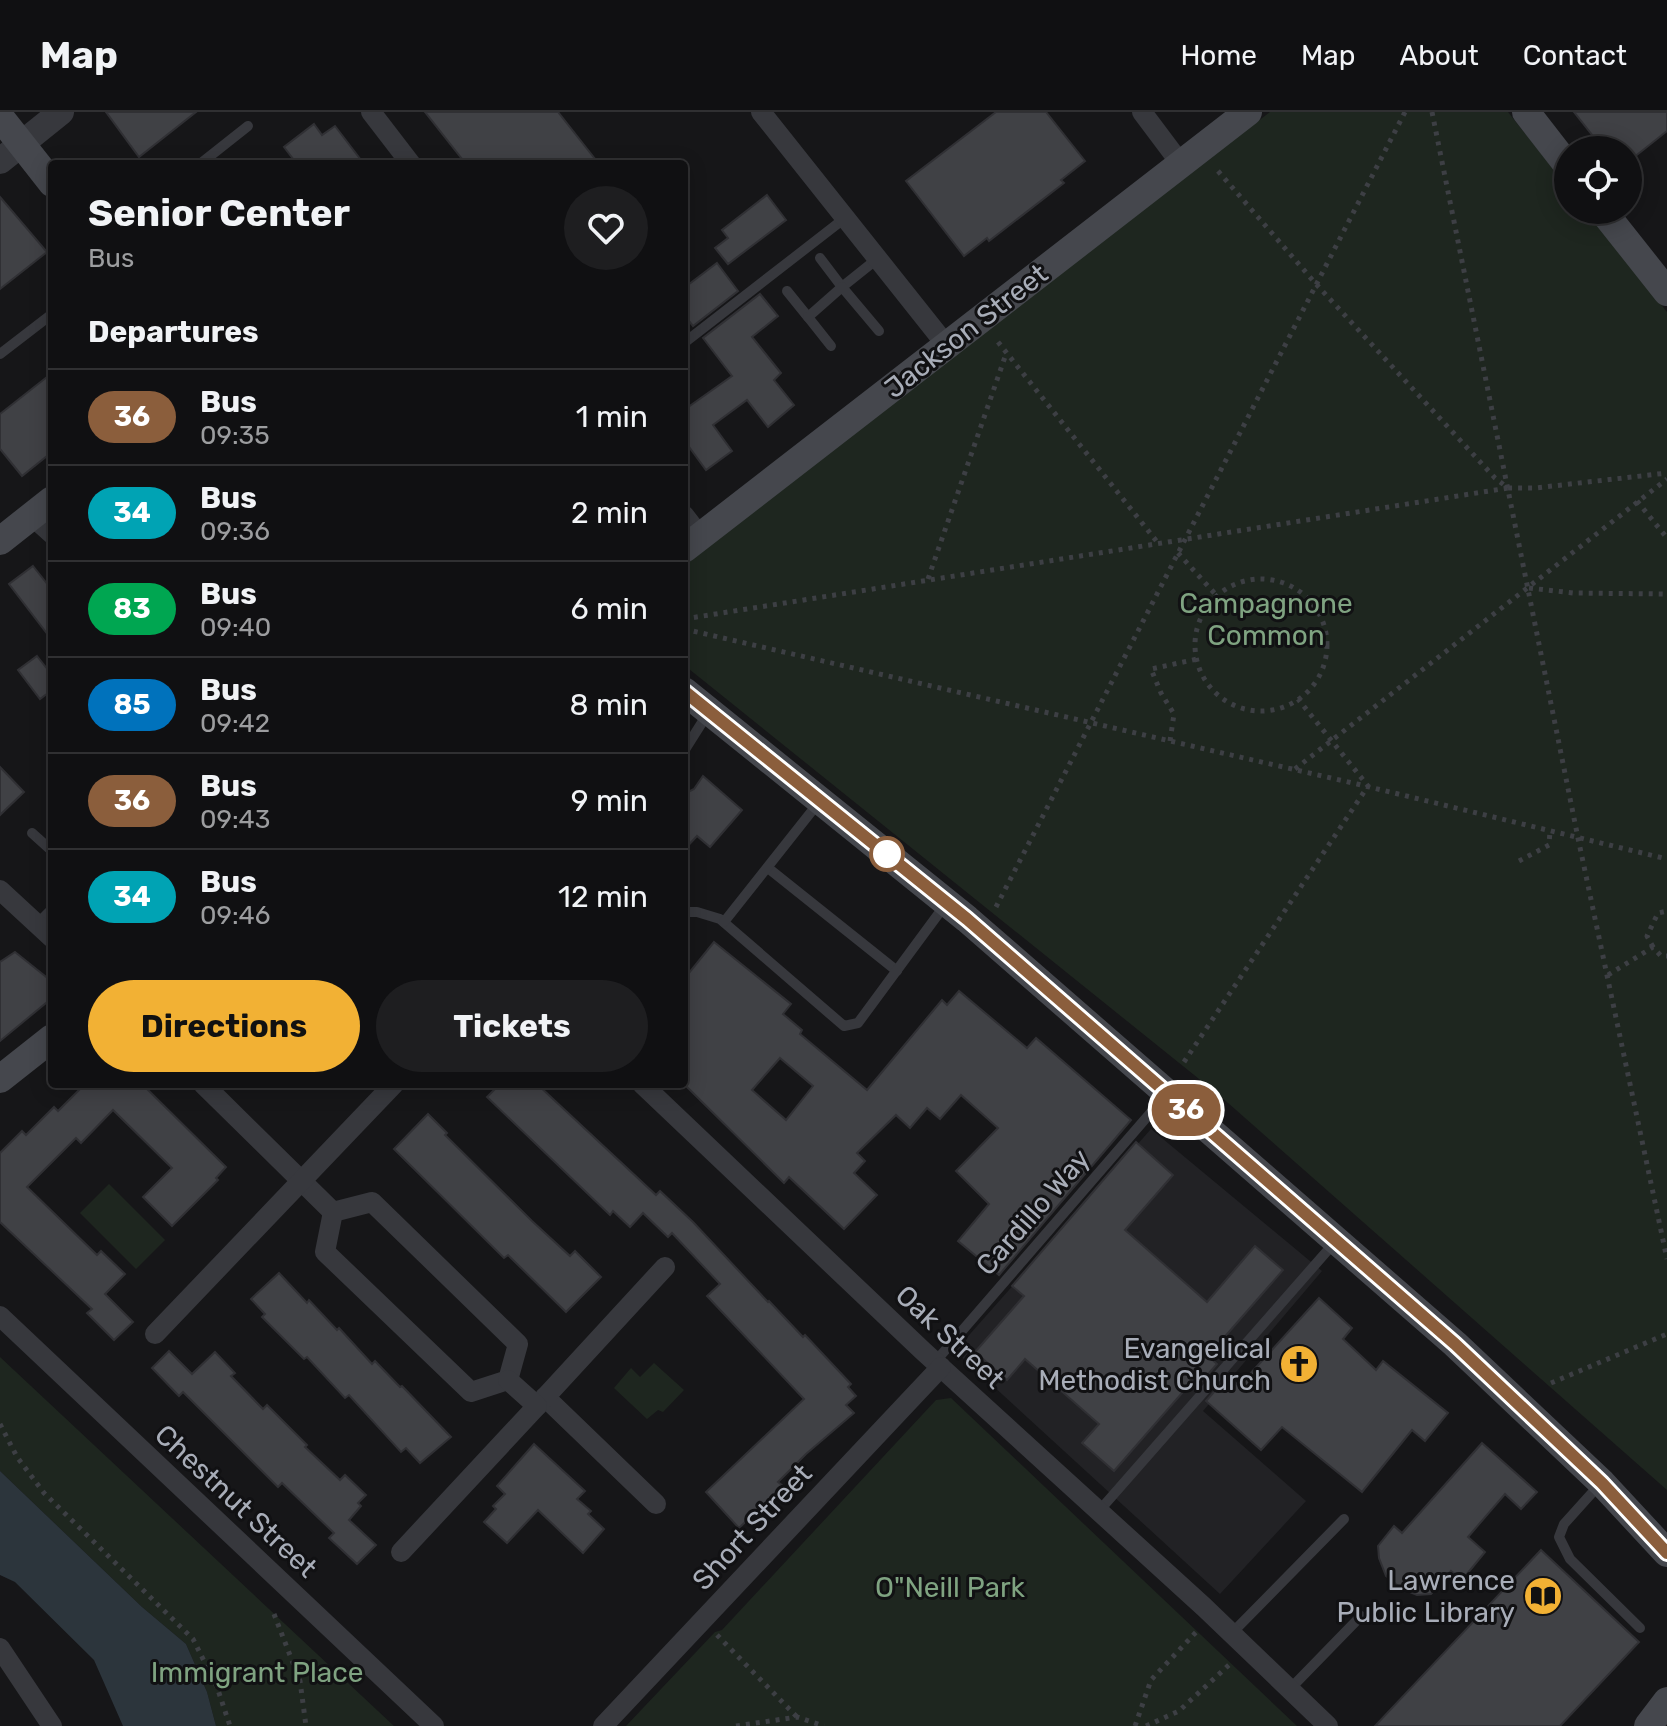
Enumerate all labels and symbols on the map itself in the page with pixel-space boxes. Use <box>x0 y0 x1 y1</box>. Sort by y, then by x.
street label: Jackson Street <box>878 257 1054 405</box>
park label: Campagnone Common <box>1179 587 1353 652</box>
unlabelled marker <box>870 837 904 871</box>
line badge: 36 <box>1150 1084 1222 1136</box>
street label: Cardillo Way <box>969 1142 1097 1282</box>
street label: Oak Street <box>889 1278 1011 1396</box>
place label: Evangelical Methodist Church <box>1038 1332 1271 1397</box>
church icon: Evangelical Methodist Church <box>1278 1343 1320 1385</box>
street label: Chestnut Street <box>148 1418 324 1584</box>
street label: Short Street <box>685 1457 819 1597</box>
place label: Lawrence Public Library <box>1336 1564 1515 1629</box>
park label: O"Neill Park <box>875 1571 1026 1604</box>
library icon: Lawrence Public Library <box>1522 1575 1564 1617</box>
park label: Immigrant Place <box>151 1656 363 1689</box>

